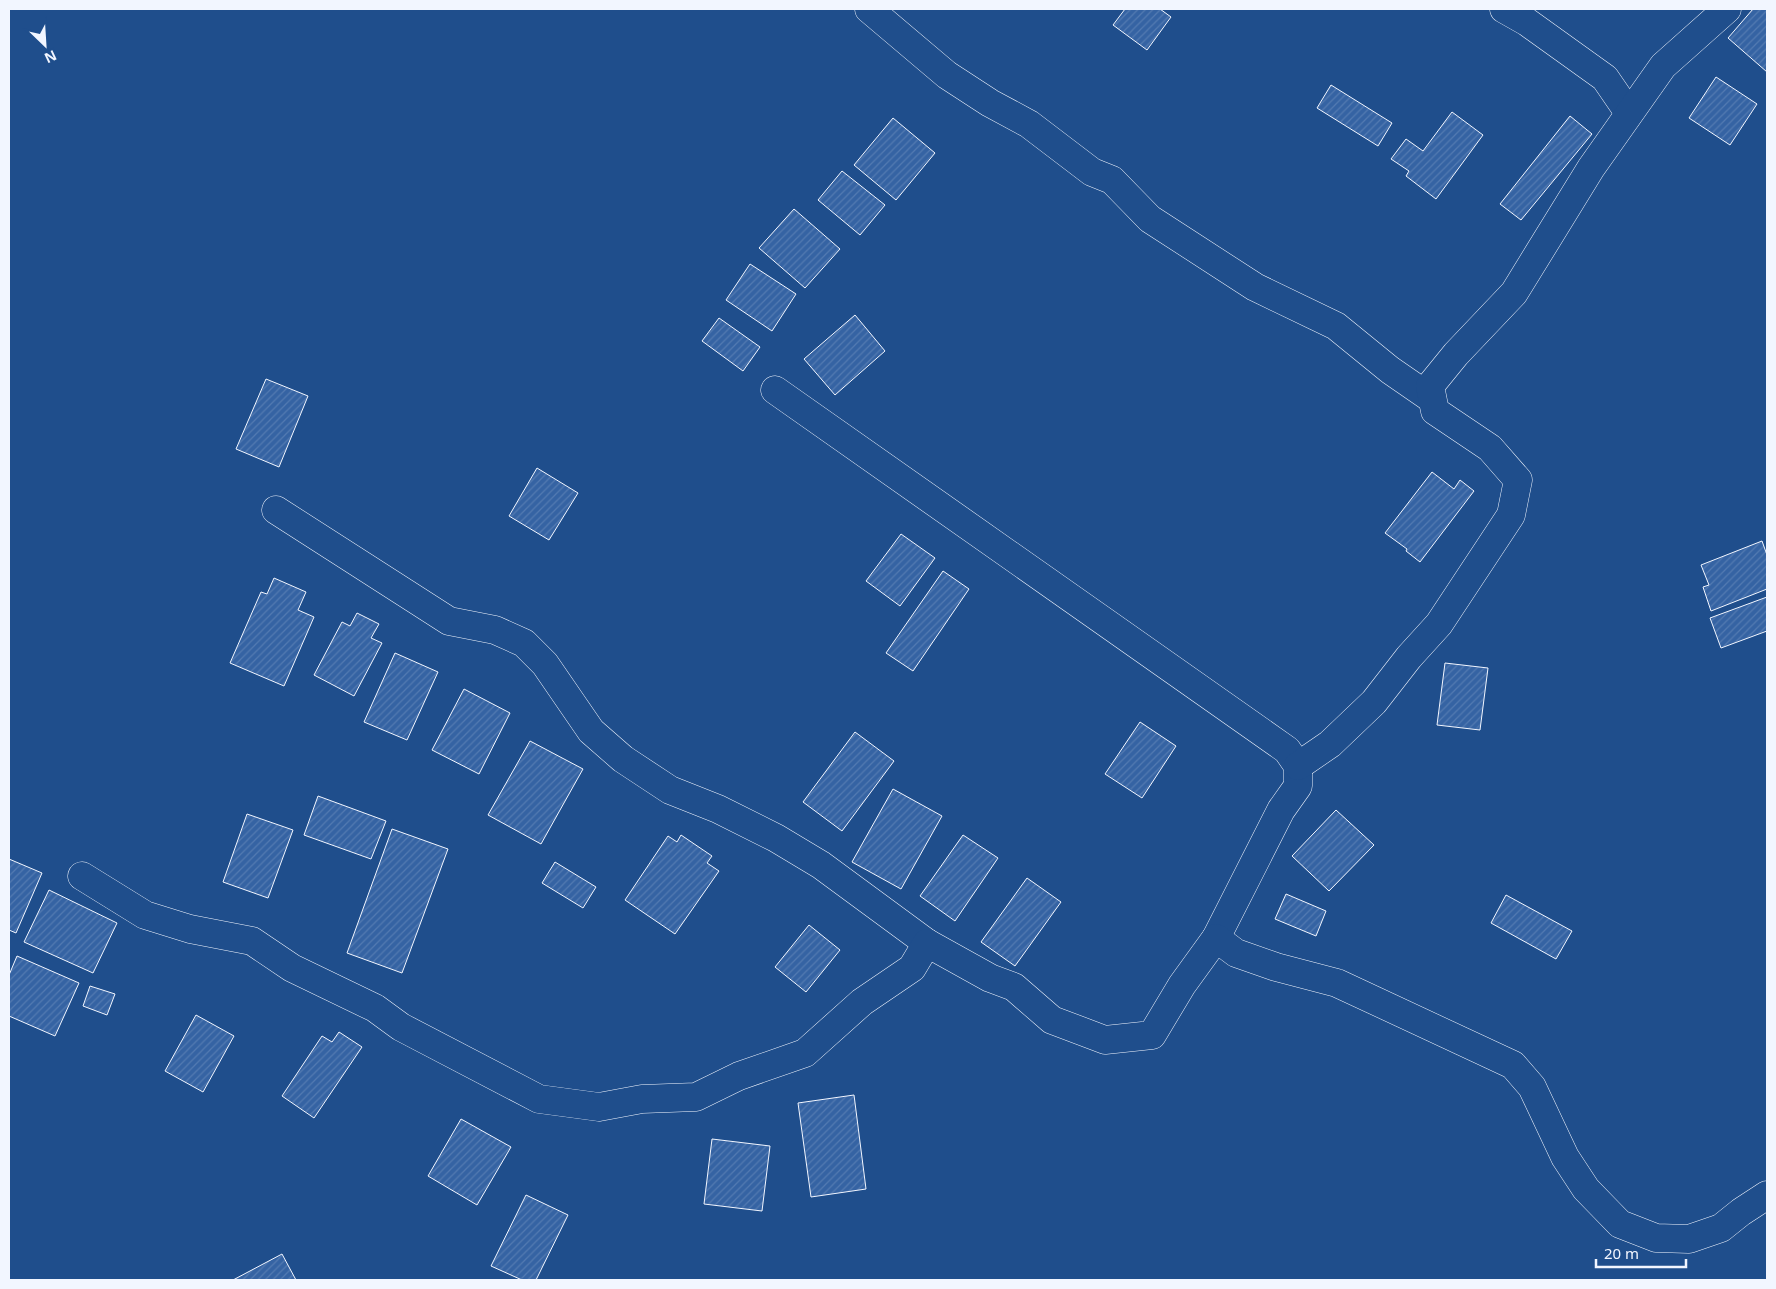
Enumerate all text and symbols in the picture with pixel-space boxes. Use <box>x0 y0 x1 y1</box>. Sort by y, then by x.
north arrow <box>20 20 70 70</box>
text: N <box>42 46 60 68</box>
scale bar <box>1596 1236 1686 1268</box>
text: 20 m <box>1604 1243 1639 1263</box>

